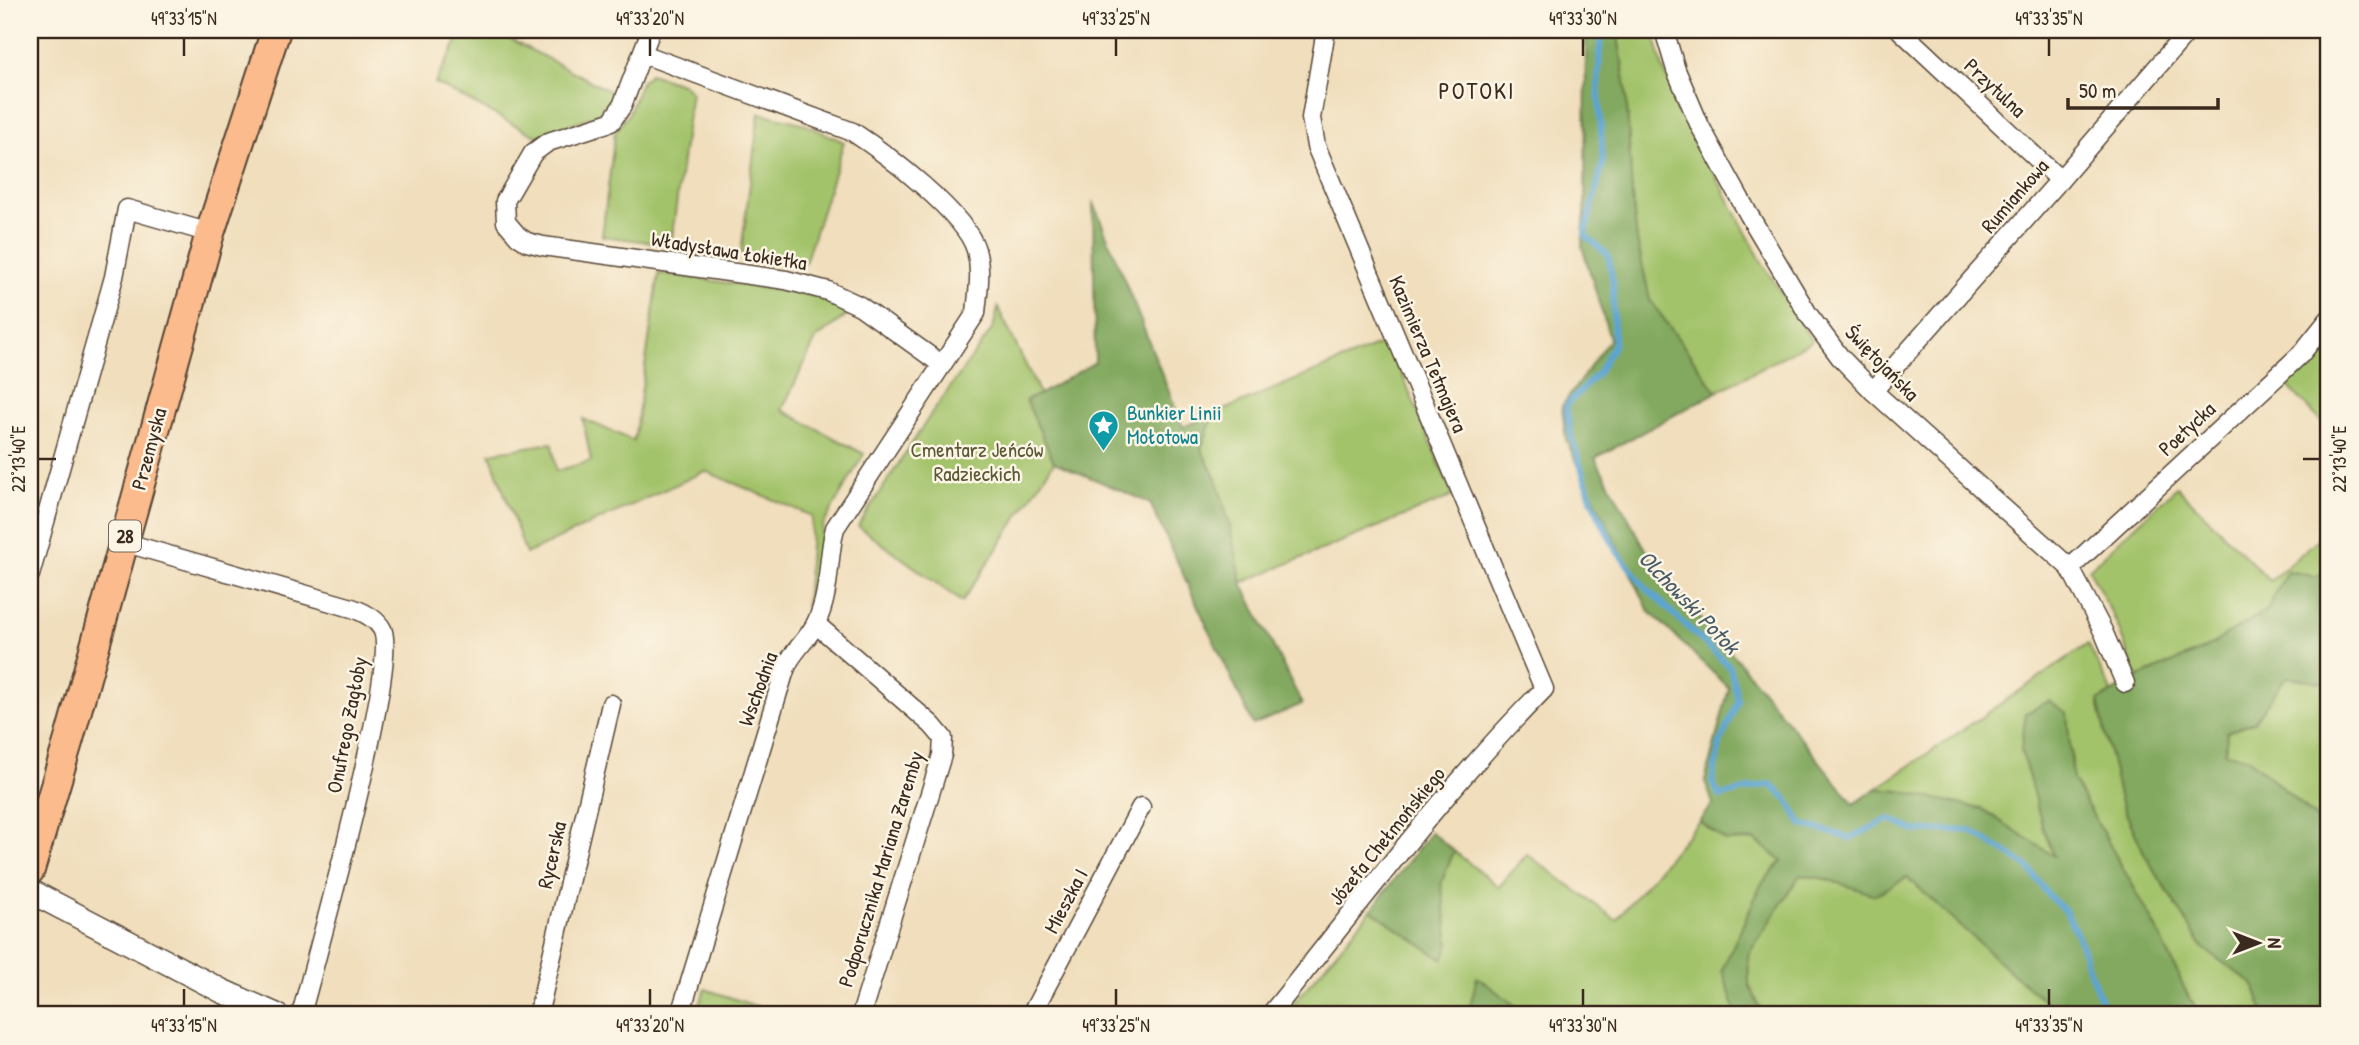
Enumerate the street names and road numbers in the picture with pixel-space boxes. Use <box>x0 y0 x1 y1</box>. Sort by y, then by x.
street label: Przytulna <box>1958 51 2033 124</box>
street label: Rumiankowa <box>1974 152 2055 239</box>
street label: Władysława Łokietka <box>649 224 809 277</box>
street label: Kazimierza Tetmajera <box>1382 271 1475 437</box>
street label: Świętojańska <box>1839 318 1926 407</box>
street label: Poetycka <box>2152 395 2221 462</box>
street label: Przemyska <box>124 405 173 493</box>
road number: 28 <box>109 520 141 552</box>
street label: Wschodnia <box>731 648 784 730</box>
street label: Onufrego Zagłoby <box>319 654 374 796</box>
street label: Podporucznika Mariana Zaremby <box>831 747 930 990</box>
street label: Józefa Chełmońskiego <box>1322 760 1452 911</box>
street label: Rycerska <box>530 818 573 891</box>
street label: Mieszka I <box>1036 863 1095 938</box>

